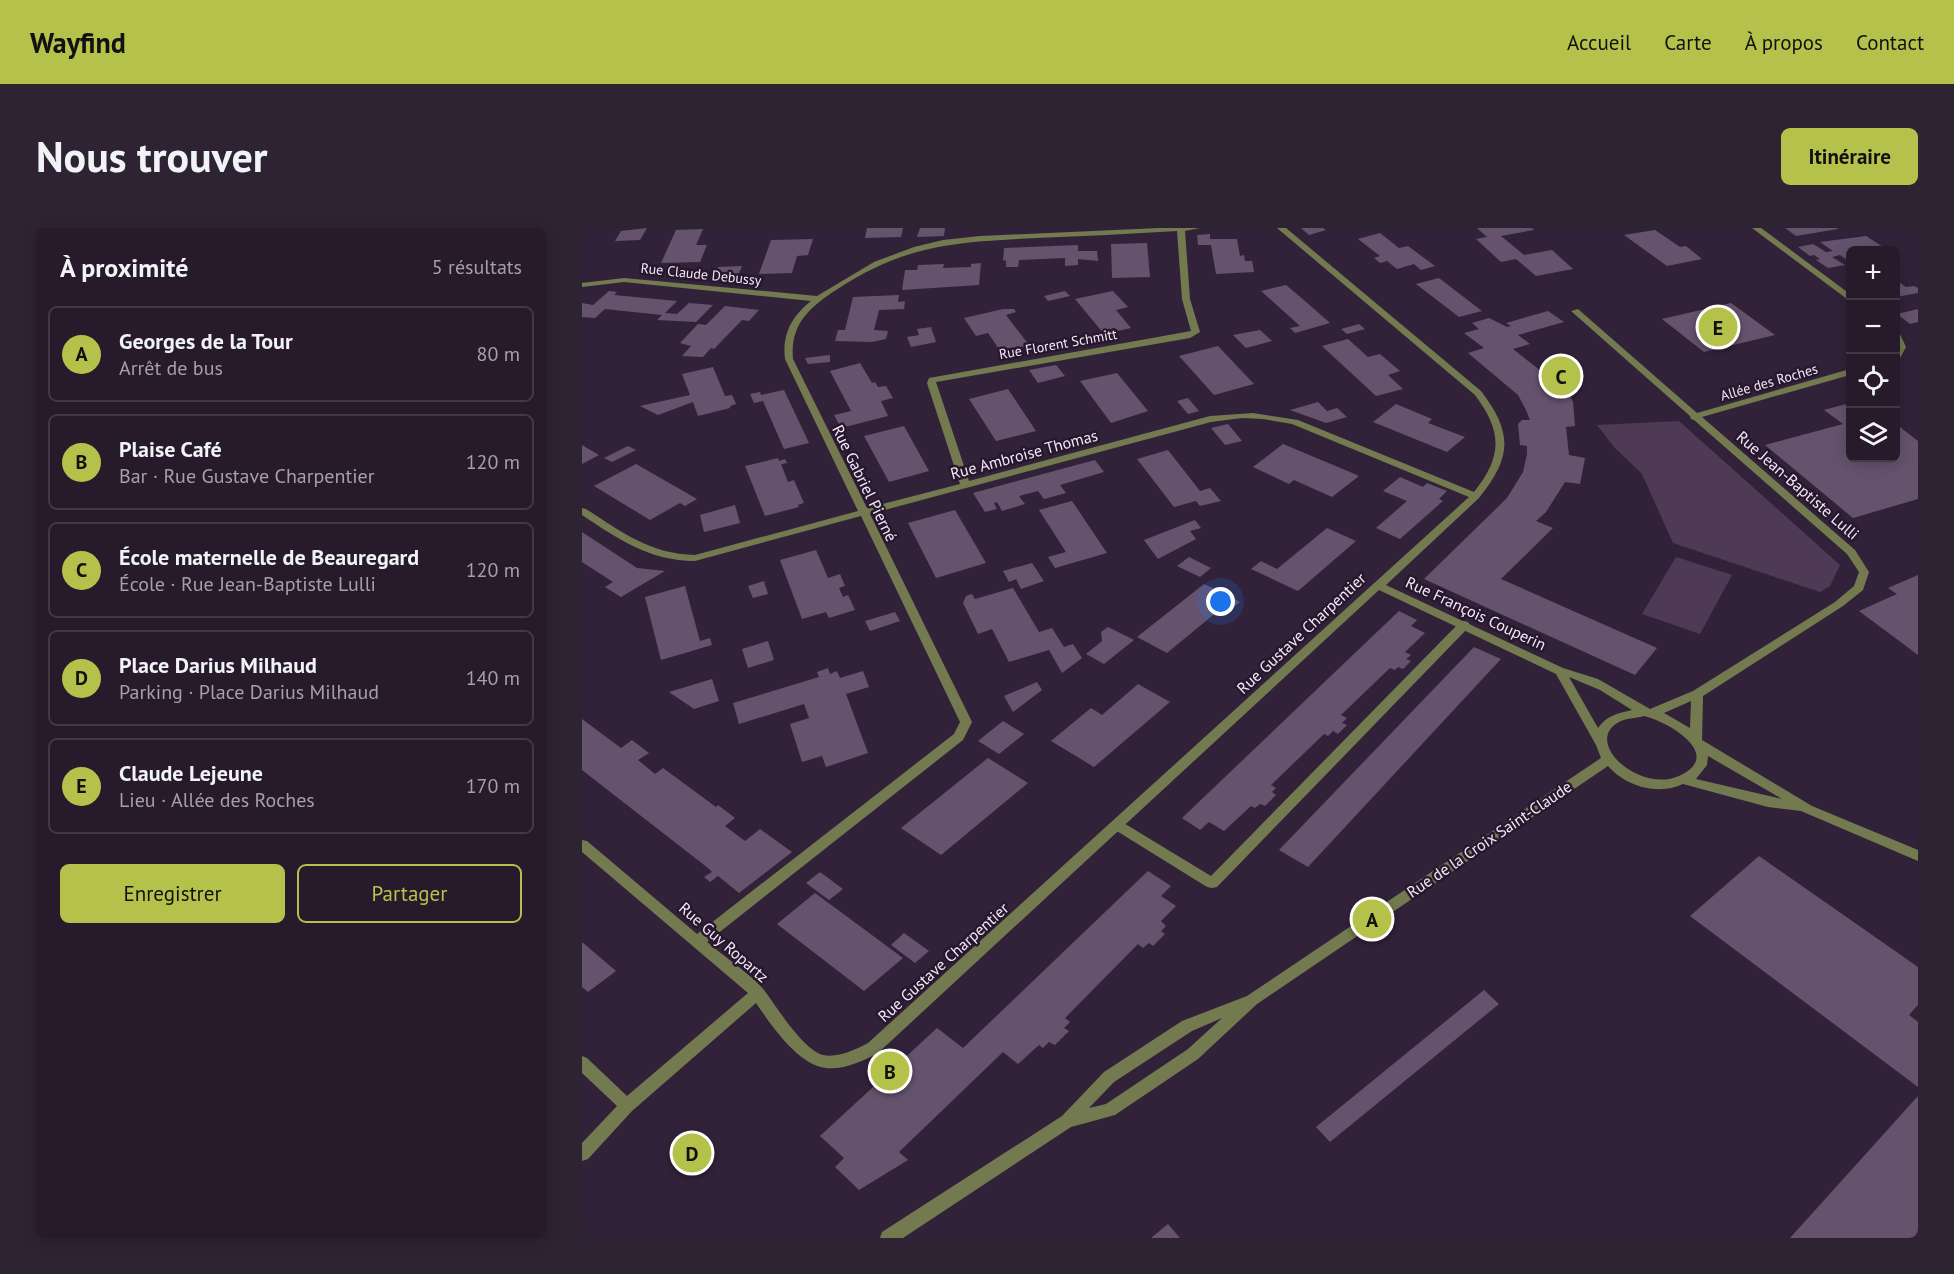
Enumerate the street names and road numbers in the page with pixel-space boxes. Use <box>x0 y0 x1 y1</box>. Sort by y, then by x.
street label: Rue Claude Debussy <box>640 259 763 289</box>
street label: Rue Florent Schmitt <box>998 325 1119 363</box>
street label: Allée des Roches <box>1718 359 1820 405</box>
street label: Rue Gabriel Pierné <box>828 421 902 545</box>
street label: Rue Ambroise Thomas <box>948 425 1100 483</box>
street label: Rue Jean-Baptiste Lulli <box>1733 426 1863 544</box>
street label: Rue Gustave Charpentier <box>1232 568 1370 698</box>
street label: Rue François Couperin <box>1403 572 1549 654</box>
street label: Rue de la Croix Saint-Claude <box>1403 776 1575 902</box>
street label: Rue Guy Ropartz <box>675 898 773 986</box>
street label: Rue Gustave Charpentier <box>874 898 1013 1026</box>

